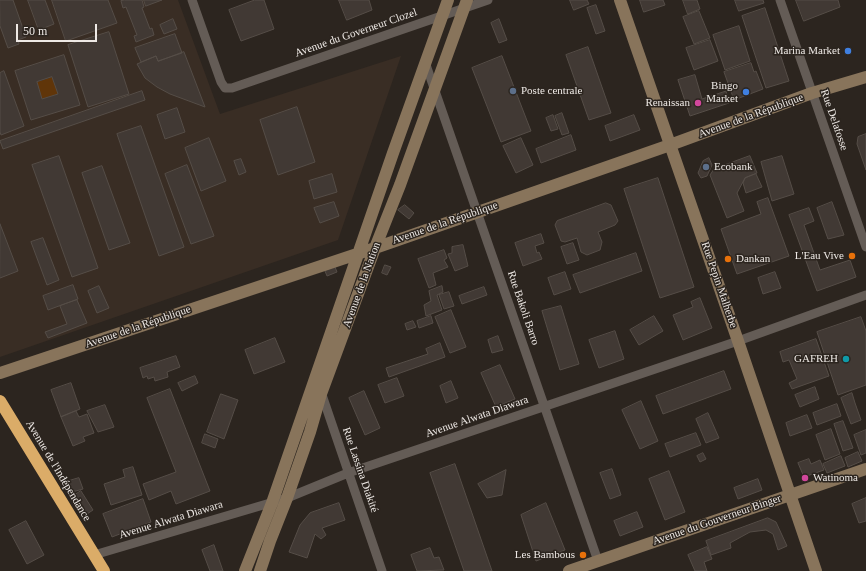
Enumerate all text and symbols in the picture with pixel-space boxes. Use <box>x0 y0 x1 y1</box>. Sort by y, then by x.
street label: Avenue du Governeur Clozel <box>293 6 419 60</box>
scale bar <box>18 16 99 42</box>
text: 50 m <box>23 24 47 38</box>
place label: Marina Market <box>774 44 840 58</box>
marker: Marina Market <box>843 46 853 56</box>
place label: Bingo Market <box>706 79 738 105</box>
place label: Poste centrale <box>521 84 582 98</box>
marker: Poste centrale <box>508 86 518 96</box>
marker: Bingo Market <box>741 87 751 97</box>
street label: Rue Delafosse <box>817 88 851 152</box>
street label: Avenue de la République <box>697 91 805 141</box>
place label: Renaissan <box>645 96 690 110</box>
marker: Renaissan <box>693 98 703 108</box>
place label: Ecobank <box>714 160 752 174</box>
marker: Ecobank <box>701 162 711 172</box>
street label: Avenue de la République <box>391 199 499 247</box>
street label: Rue Pepin Malherbe <box>698 240 740 330</box>
street label: Avenue de la Nation <box>340 241 384 329</box>
place label: L'Eau Vive <box>795 249 844 263</box>
marker: L'Eau Vive <box>847 251 857 261</box>
place label: Dankan <box>736 252 770 266</box>
marker: Dankan <box>723 254 733 264</box>
street label: Rue Bakoli Barro <box>504 269 542 347</box>
street label: Avenue de la République <box>84 303 192 351</box>
place label: GAFREH <box>794 352 838 366</box>
marker: GAFREH <box>841 354 851 364</box>
street label: Avenue Alwata Diawara <box>424 393 530 441</box>
street label: Avenue de l'Indépendance <box>23 418 93 524</box>
street label: Rue Lassina Diakité <box>339 426 381 514</box>
place label: Watinoma <box>813 471 858 485</box>
marker: Watinoma <box>800 473 810 483</box>
street label: Avenue du Gouverneur Binger <box>651 492 783 548</box>
street label: Avenue Alwata Diawara <box>117 498 225 542</box>
place label: Les Bambous <box>515 548 575 562</box>
marker: Les Bambous <box>578 550 588 560</box>

